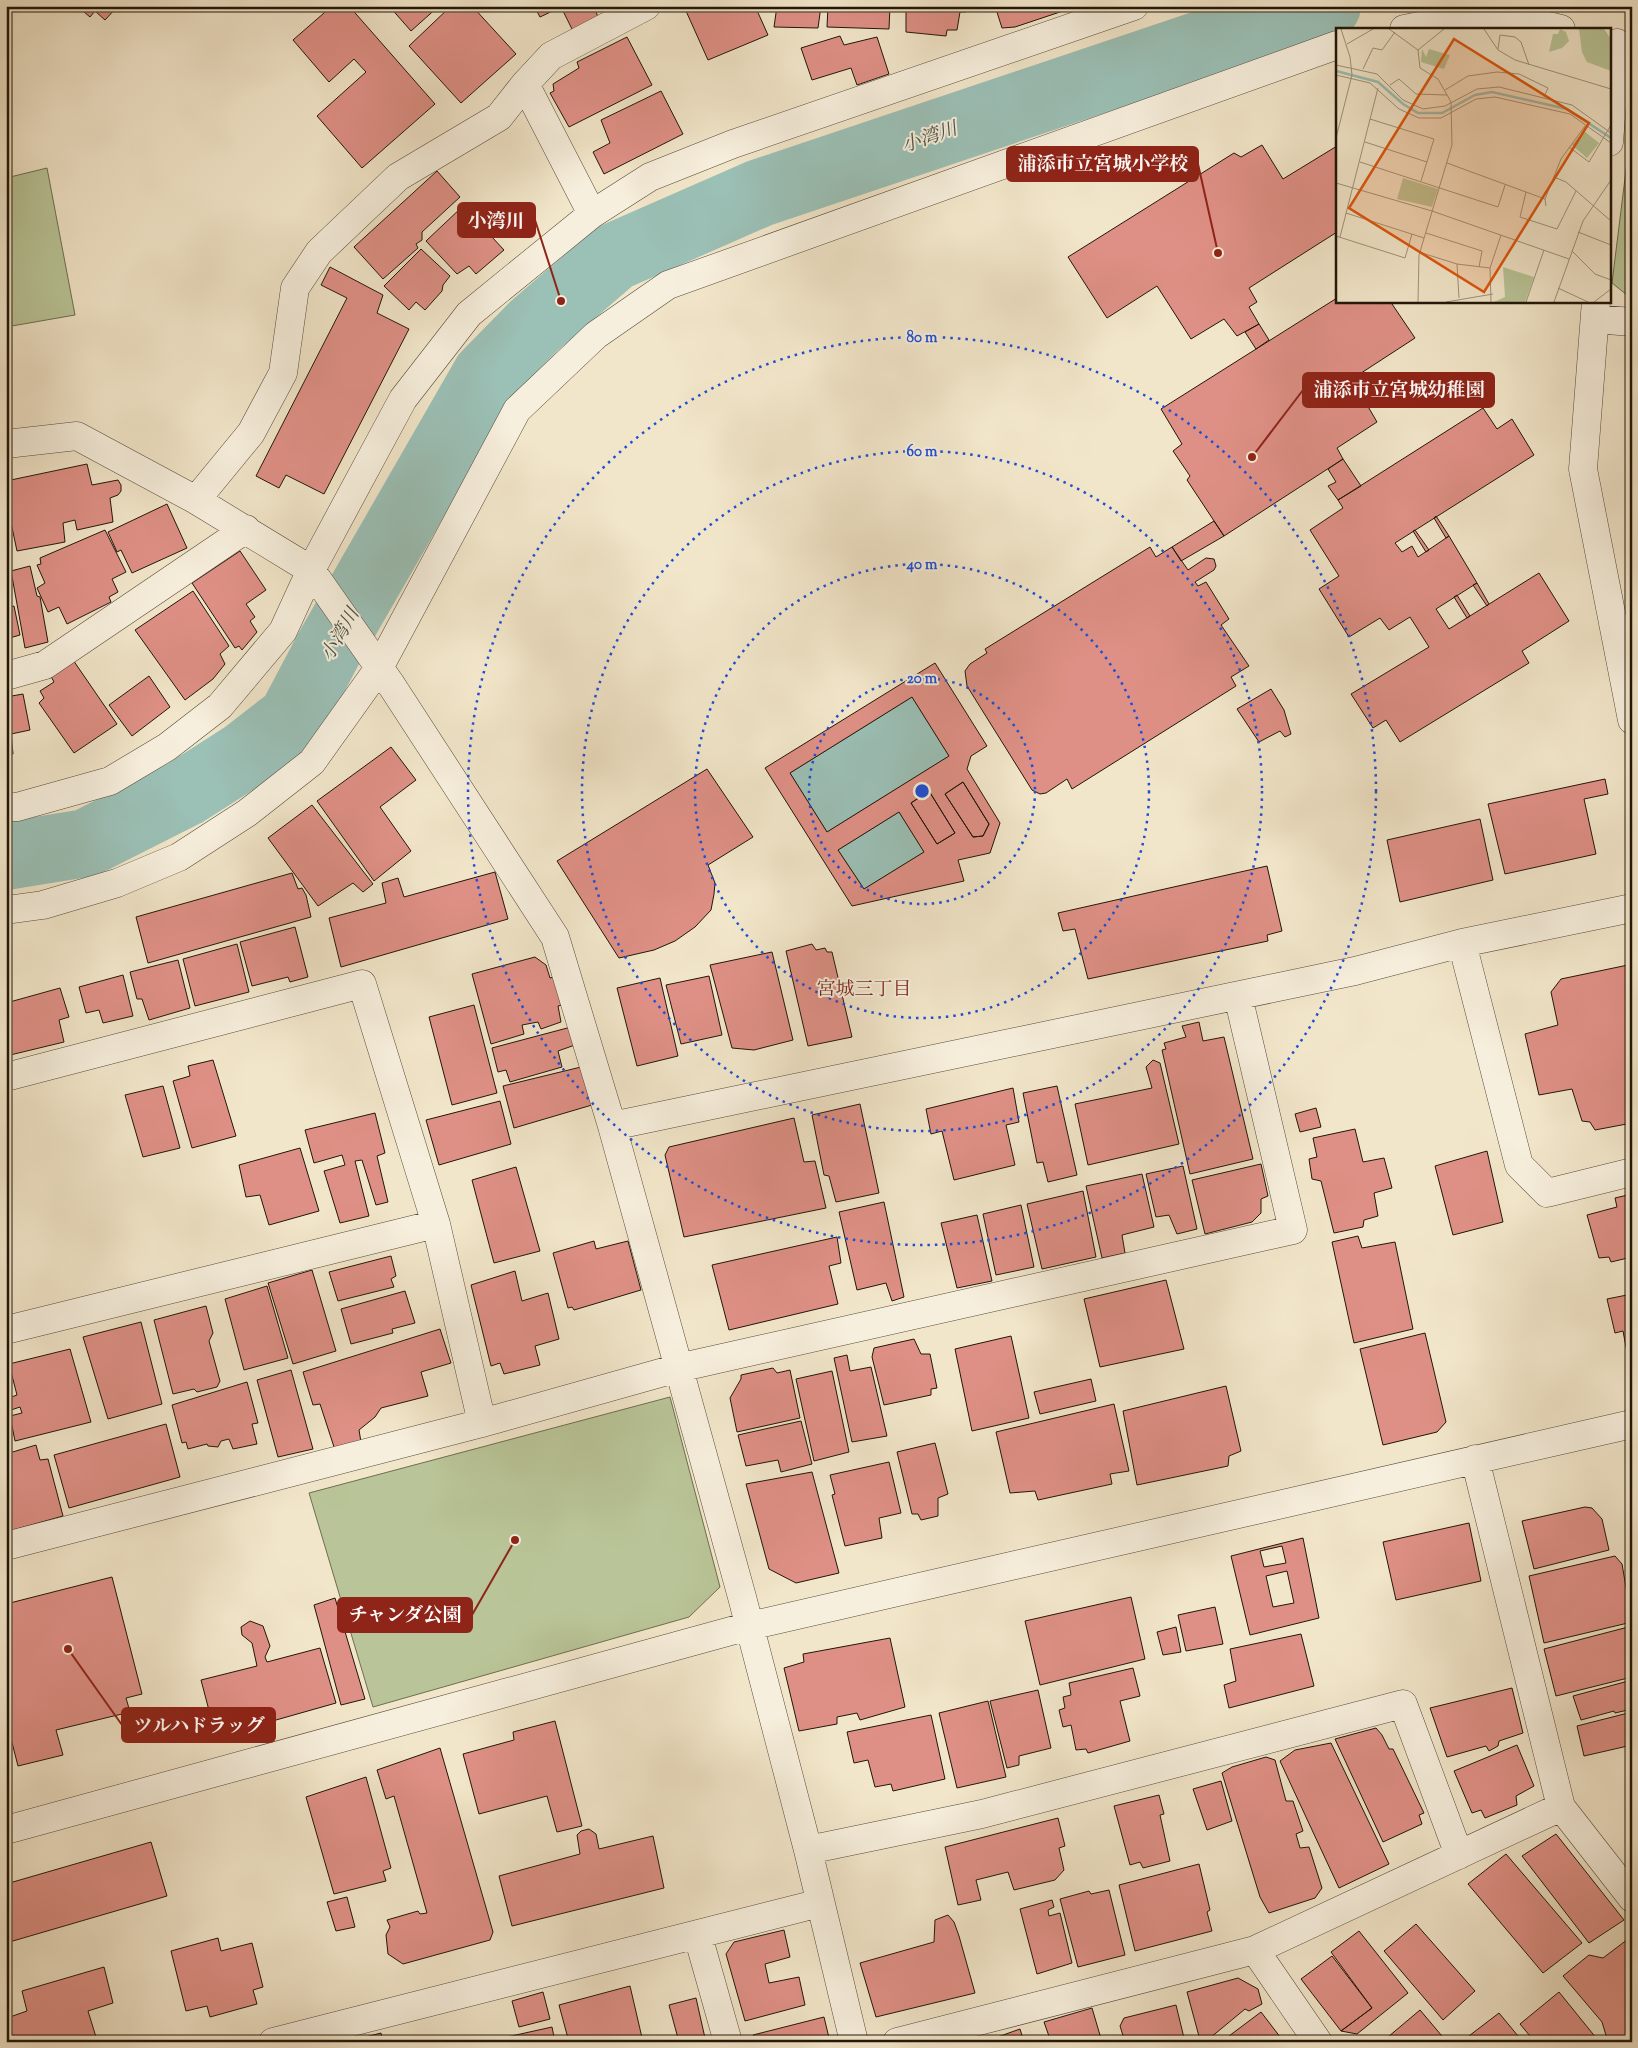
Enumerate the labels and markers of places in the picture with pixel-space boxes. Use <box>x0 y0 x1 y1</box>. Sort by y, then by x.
callout: 浦添市立宮城小学校 <box>1007 147 1198 181</box>
callout: 小湾川 <box>458 203 535 237</box>
callout: 浦添市立宮城幼稚園 <box>1303 373 1494 407</box>
centre of rings <box>913 782 931 800</box>
callout: チャンダ公園 <box>338 1598 472 1632</box>
callout: ツルハドラッグ <box>122 1708 275 1742</box>

